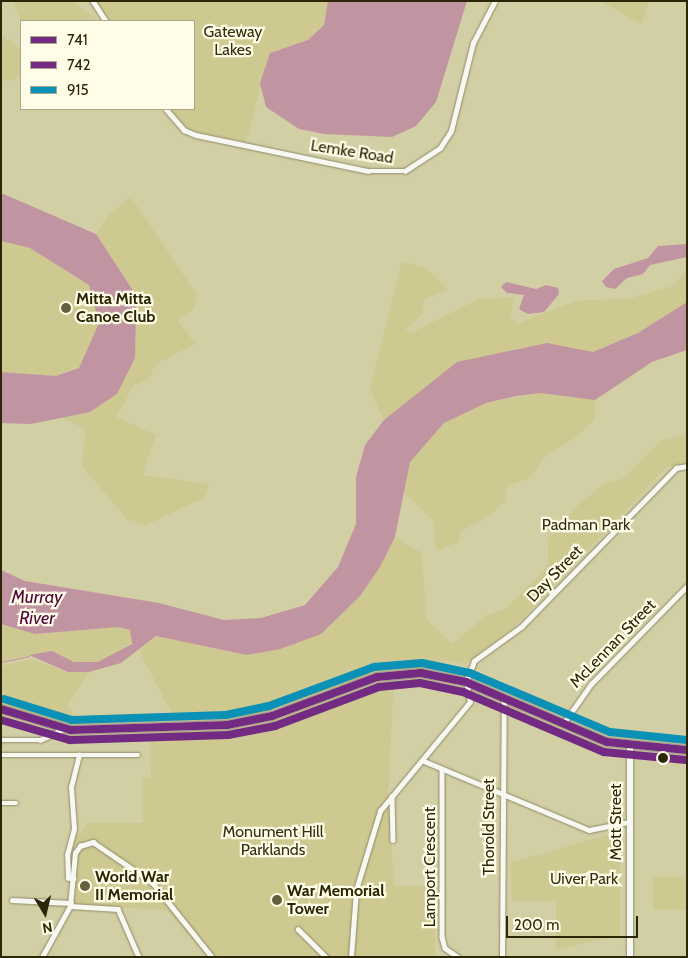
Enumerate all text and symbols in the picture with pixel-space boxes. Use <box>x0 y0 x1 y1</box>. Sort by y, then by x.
legend <box>20 20 195 110</box>
park label: Gateway Lakes <box>204 22 262 60</box>
text: 741 <box>67 31 88 49</box>
text: 742 <box>67 56 91 74</box>
text: 915 <box>67 81 89 99</box>
street label: Lemke Road <box>309 136 395 168</box>
place label: Mitta Mitta Canoe Club <box>76 289 155 327</box>
marker: Mitta Mitta Canoe Club <box>60 302 72 314</box>
park label: Padman Park <box>542 515 630 535</box>
street label: Day Street <box>523 542 587 606</box>
water label: Murray River <box>11 587 63 630</box>
street label: McLennan Street <box>566 596 660 692</box>
unlabelled marker <box>658 753 668 763</box>
street label: Thorold Street <box>479 779 499 875</box>
street label: Mott Street <box>606 784 626 860</box>
street label: Lamport Crescent <box>420 807 440 927</box>
park label: Monument Hill Parklands <box>222 822 324 860</box>
place label: World War II Memorial <box>95 867 173 905</box>
park label: Uiver Park <box>550 869 618 889</box>
marker: World War II Memorial <box>79 880 91 892</box>
place label: War Memorial Tower <box>287 881 384 919</box>
north arrow <box>20 888 70 938</box>
marker: War Memorial Tower <box>271 894 283 906</box>
scale bar <box>508 906 640 938</box>
text: 200 m <box>514 916 559 934</box>
text: N <box>41 918 54 937</box>

